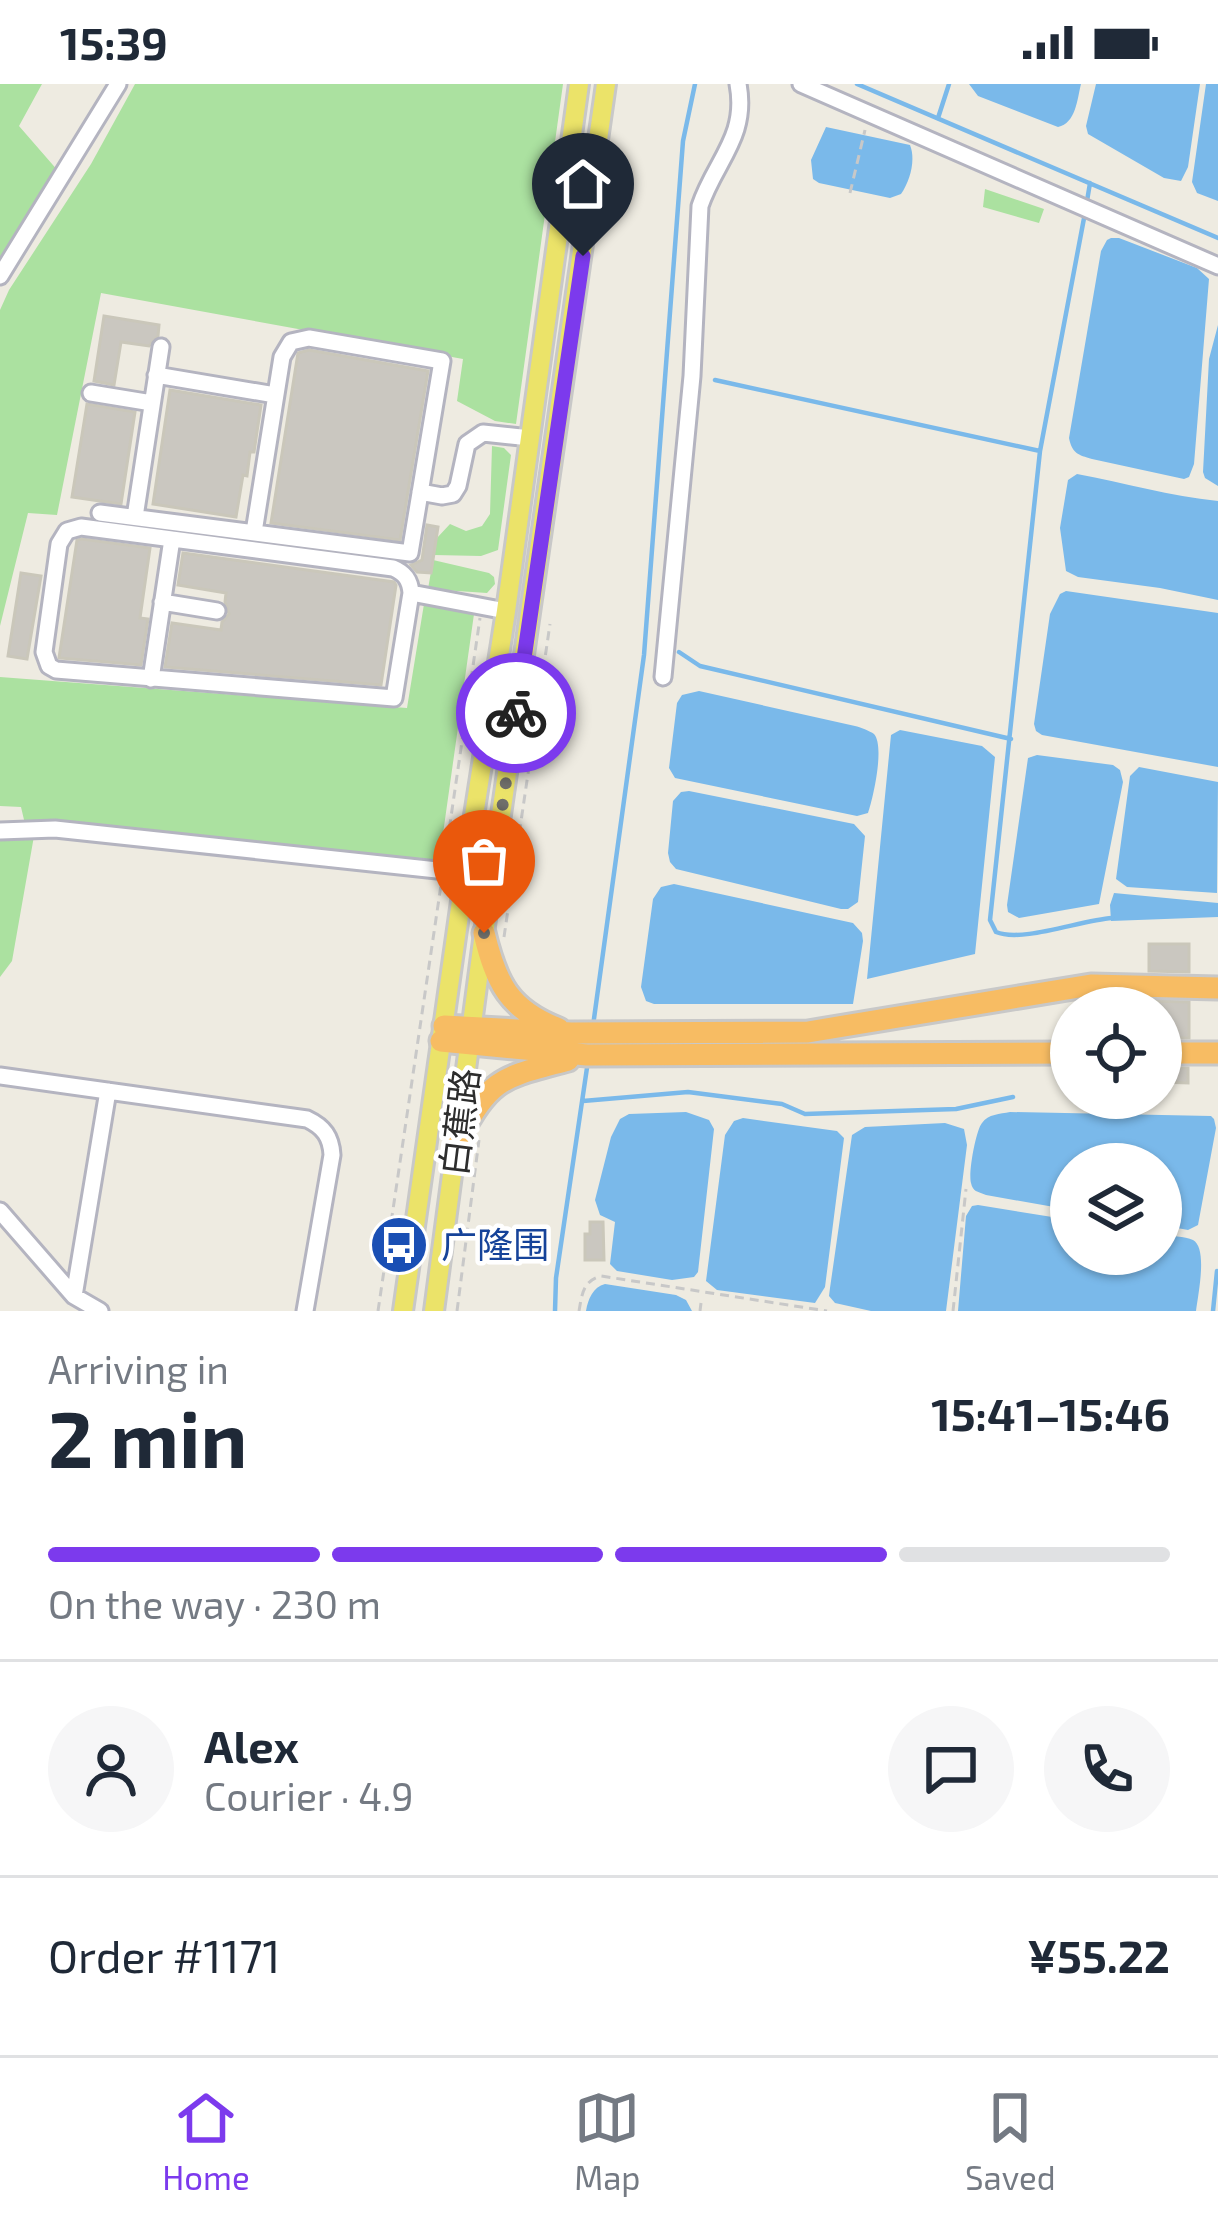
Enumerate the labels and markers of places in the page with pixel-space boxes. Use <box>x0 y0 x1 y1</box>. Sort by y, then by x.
pin <box>532 133 634 256</box>
pin <box>433 810 535 933</box>
bus stop icon: 广隆围 <box>368 1214 430 1276</box>
place label: 广隆围 <box>441 1222 549 1265</box>

